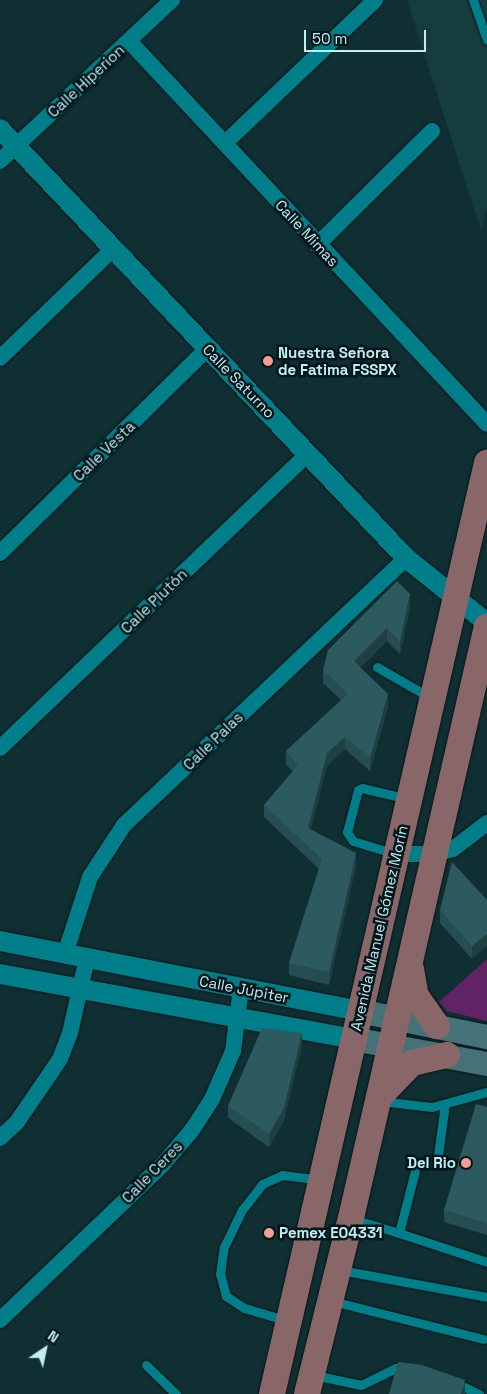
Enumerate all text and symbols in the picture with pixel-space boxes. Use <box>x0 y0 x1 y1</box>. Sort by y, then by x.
scale bar <box>307 20 430 52</box>
text: 50 m <box>312 29 347 48</box>
street label: Calle Hiperion <box>44 41 128 121</box>
street label: Calle Mimas <box>272 196 342 270</box>
street label: Calle Saturno <box>199 340 279 422</box>
place label: Nuestra Señora de Fatima FSSPX <box>278 343 397 378</box>
marker: Nuestra Señora de Fatima FSSPX <box>262 355 274 367</box>
street label: Calle Vesta <box>69 417 139 485</box>
street label: Calle Plutón <box>117 565 191 637</box>
street label: Calle Palas <box>179 708 247 774</box>
street label: Avenida Manuel Gómez Morín <box>347 824 411 1032</box>
street label: Calle Júpiter <box>198 972 290 1006</box>
street label: Calle Ceres <box>118 1137 186 1207</box>
place label: Del Rio <box>407 1154 456 1172</box>
marker: Del Rio <box>460 1157 472 1169</box>
place label: Pemex E04331 <box>279 1224 383 1242</box>
marker: Pemex E04331 <box>263 1227 275 1239</box>
north arrow <box>20 1324 70 1374</box>
text: N <box>44 1326 62 1347</box>

